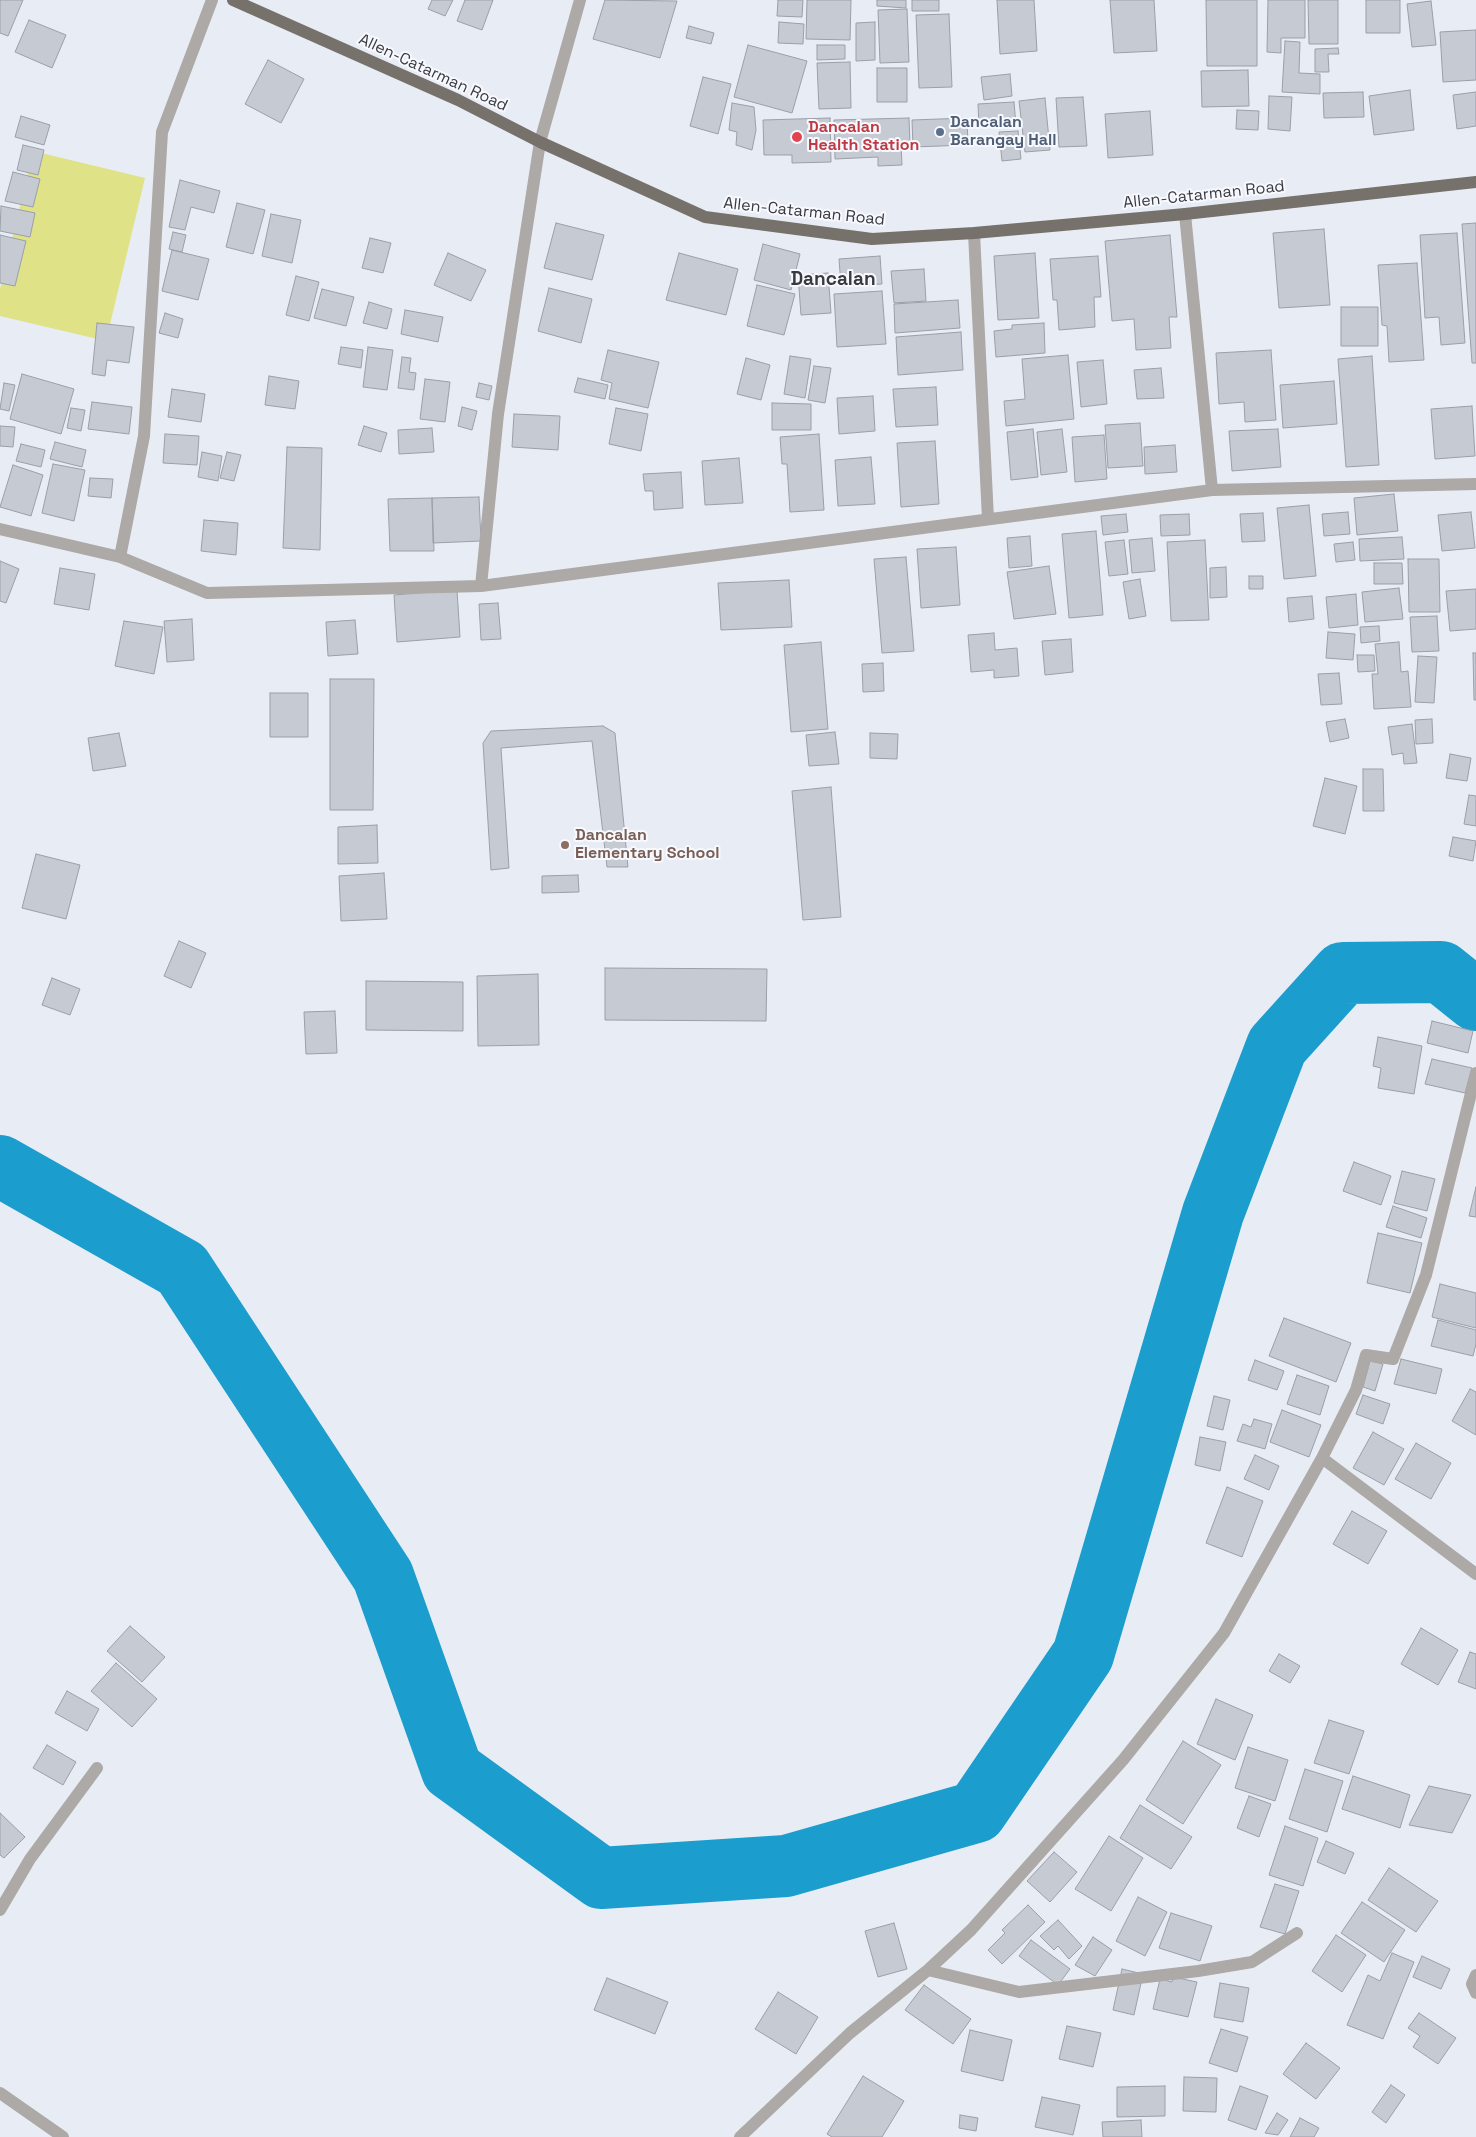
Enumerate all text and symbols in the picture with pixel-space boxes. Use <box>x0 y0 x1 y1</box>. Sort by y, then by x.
street label: Allen-Catarman Road <box>355 30 511 116</box>
place label: Dancalan Barangay Hall <box>950 113 1057 151</box>
place label: Dancalan Health Station <box>808 118 919 156</box>
marker: Dancalan Barangay Hall <box>934 126 946 138</box>
marker: Dancalan Health Station <box>790 130 804 144</box>
street label: Allen-Catarman Road <box>1122 177 1286 213</box>
street label: Allen-Catarman Road <box>722 194 886 230</box>
district label: Dancalan <box>790 269 876 291</box>
place label: Dancalan Elementary School <box>575 826 719 864</box>
marker: Dancalan Elementary School <box>559 839 571 851</box>

